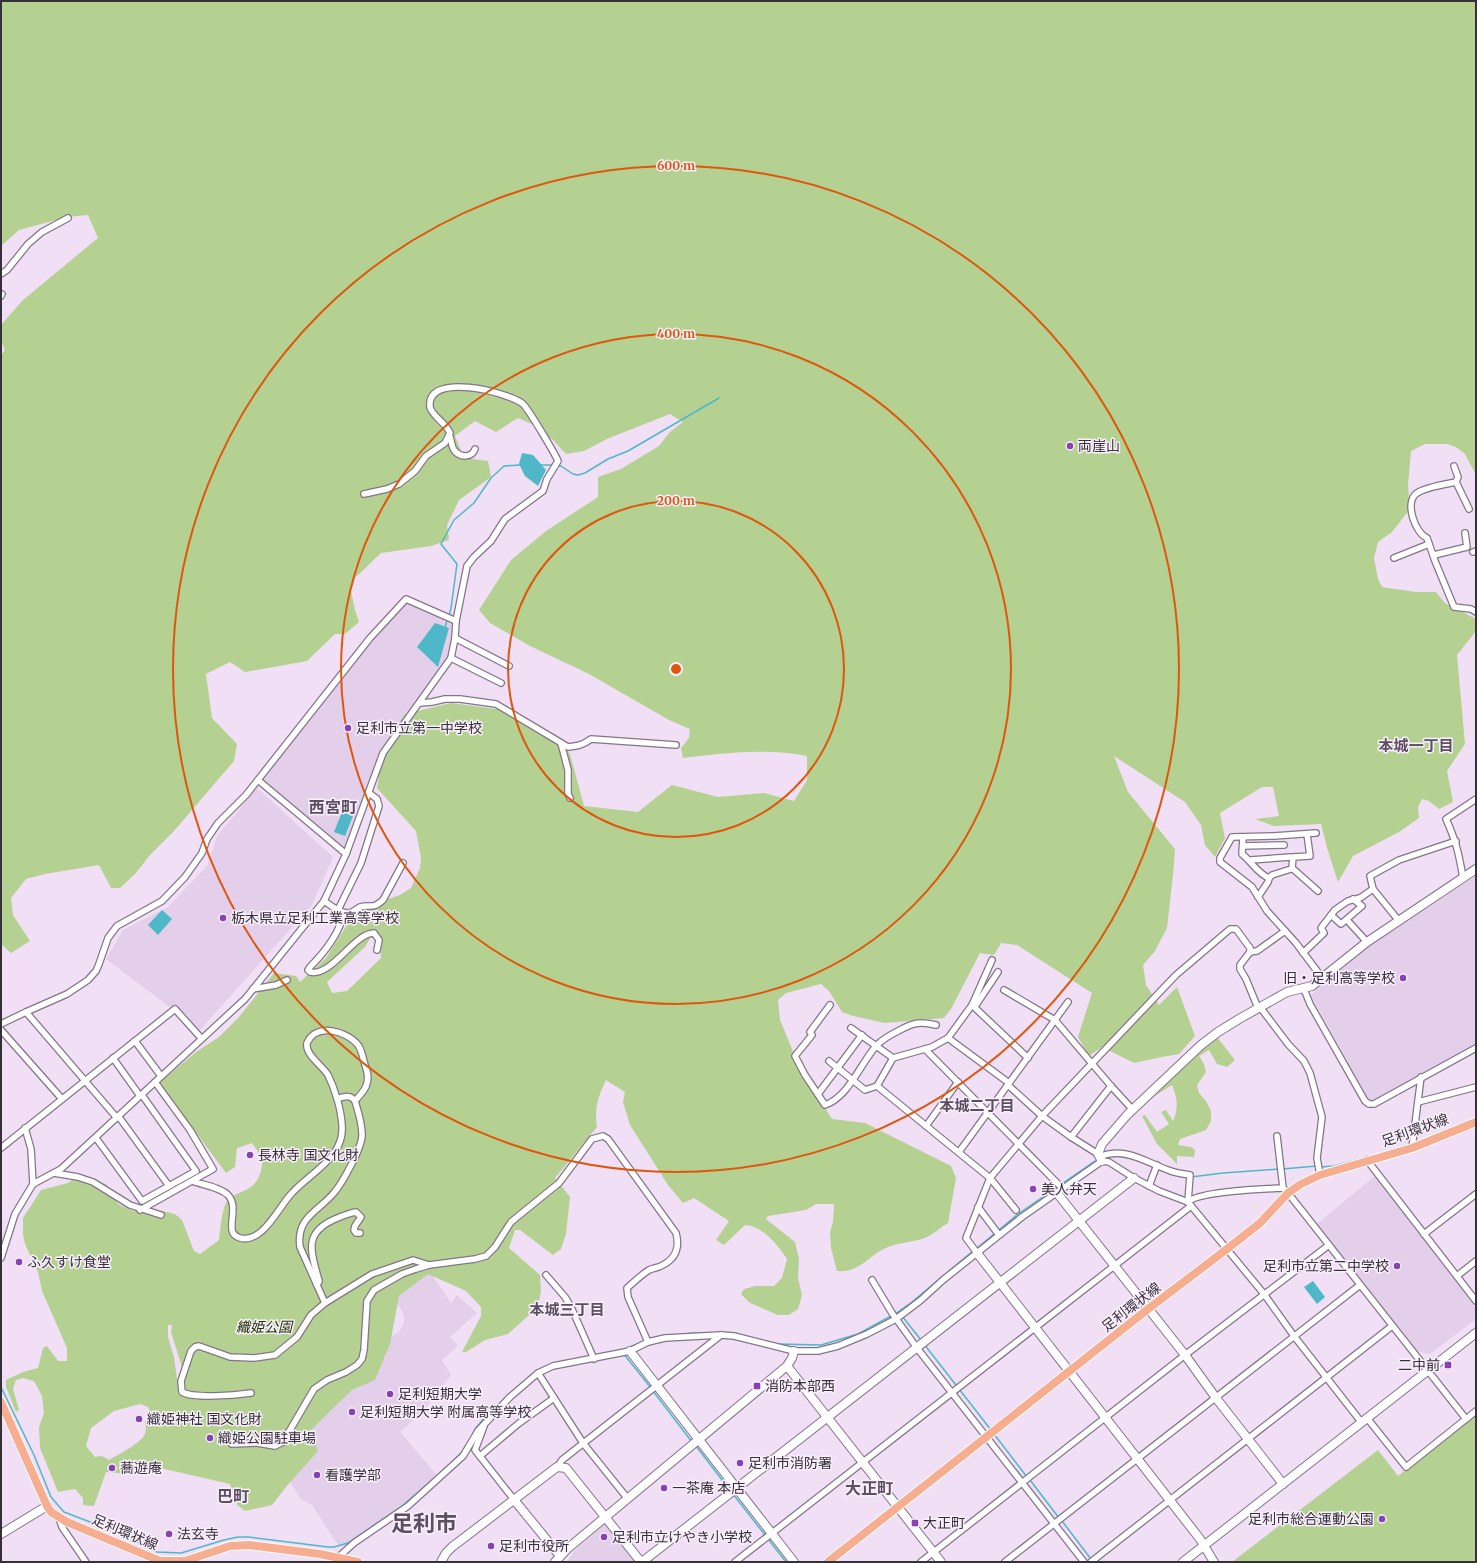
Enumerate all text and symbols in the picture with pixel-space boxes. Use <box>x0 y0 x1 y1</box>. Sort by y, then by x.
text: 600 m <box>657 158 695 173</box>
text: 400 m <box>657 326 695 341</box>
place label: 両崖山 <box>1078 437 1120 455</box>
marker: 両崖山 <box>1065 441 1075 451</box>
text: 200 m <box>657 493 695 508</box>
centre of rings <box>669 662 683 676</box>
place label: 足利市立第一中学校 <box>356 719 482 737</box>
marker: 足利市立第一中学校 <box>343 723 353 733</box>
district label: 本城一丁目 <box>1378 736 1454 755</box>
district label: 西宮町 <box>309 797 357 817</box>
place label: 栃木県立足利工業高等学校 <box>231 909 399 927</box>
marker: 栃木県立足利工業高等学校 <box>218 913 228 923</box>
place label: 旧・足利高等学校 <box>1283 969 1395 987</box>
marker: 旧・足利高等学校 <box>1398 973 1408 983</box>
district label: 本城二丁目 <box>939 1096 1015 1115</box>
street label: 足利環状線 <box>1379 1110 1451 1150</box>
place label: 長林寺 国文化財 <box>258 1146 359 1164</box>
marker: 長林寺 国文化財 <box>245 1150 255 1160</box>
place label: 美人弁天 <box>1041 1180 1097 1198</box>
marker: 美人弁天 <box>1028 1184 1038 1194</box>
place label: ふ久すけ食堂 <box>27 1253 111 1271</box>
marker: ふ久すけ食堂 <box>14 1257 24 1267</box>
place label: 足利市立第二中学校 <box>1263 1257 1389 1275</box>
marker: 足利市立第二中学校 <box>1392 1261 1402 1271</box>
street label: 足利環状線 <box>1098 1278 1164 1336</box>
district label: 本城三丁目 <box>529 1300 605 1319</box>
park label: 織姫公園 <box>236 1318 294 1336</box>
place label: 二中前 <box>1398 1356 1440 1374</box>
marker: 二中前 <box>1443 1360 1453 1370</box>
place label: 消防本部西 <box>765 1377 835 1395</box>
marker: 消防本部西 <box>752 1381 762 1391</box>
place label: 足利短期大学 <box>398 1385 482 1403</box>
marker: 足利短期大学 <box>385 1389 395 1399</box>
place label: 足利短期大学 附属高等学校 <box>360 1403 531 1421</box>
marker: 足利短期大学 附属高等学校 <box>347 1407 357 1417</box>
place label: 織姫神社 国文化財 <box>147 1410 262 1428</box>
marker: 織姫神社 国文化財 <box>134 1414 144 1424</box>
place label: 織姫公園駐車場 <box>218 1429 316 1447</box>
marker: 織姫公園駐車場 <box>205 1433 215 1443</box>
place label: 足利市消防署 <box>748 1454 832 1472</box>
marker: 足利市消防署 <box>735 1458 745 1468</box>
place label: 蕎遊庵 <box>120 1459 162 1477</box>
marker: 蕎遊庵 <box>107 1463 117 1473</box>
place label: 看護学部 <box>325 1466 381 1484</box>
marker: 看護学部 <box>312 1470 322 1480</box>
district label: 大正町 <box>845 1478 893 1498</box>
place label: 一茶庵 本店 <box>672 1479 745 1497</box>
marker: 一茶庵 本店 <box>659 1483 669 1493</box>
district label: 巴町 <box>217 1486 249 1506</box>
district label: 足利市 <box>391 1509 457 1537</box>
street label: 足利環状線 <box>89 1510 161 1554</box>
place label: 足利市総合運動公園 <box>1248 1510 1374 1528</box>
place label: 大正町 <box>923 1514 965 1532</box>
marker: 足利市総合運動公園 <box>1377 1514 1387 1524</box>
marker: 大正町 <box>910 1518 920 1528</box>
place label: 法玄寺 <box>177 1525 219 1543</box>
place label: 足利市立けやき小学校 <box>612 1528 752 1546</box>
marker: 法玄寺 <box>164 1529 174 1539</box>
marker: 足利市立けやき小学校 <box>599 1532 609 1542</box>
place label: 足利市役所 <box>499 1537 569 1555</box>
marker: 足利市役所 <box>486 1541 496 1551</box>

